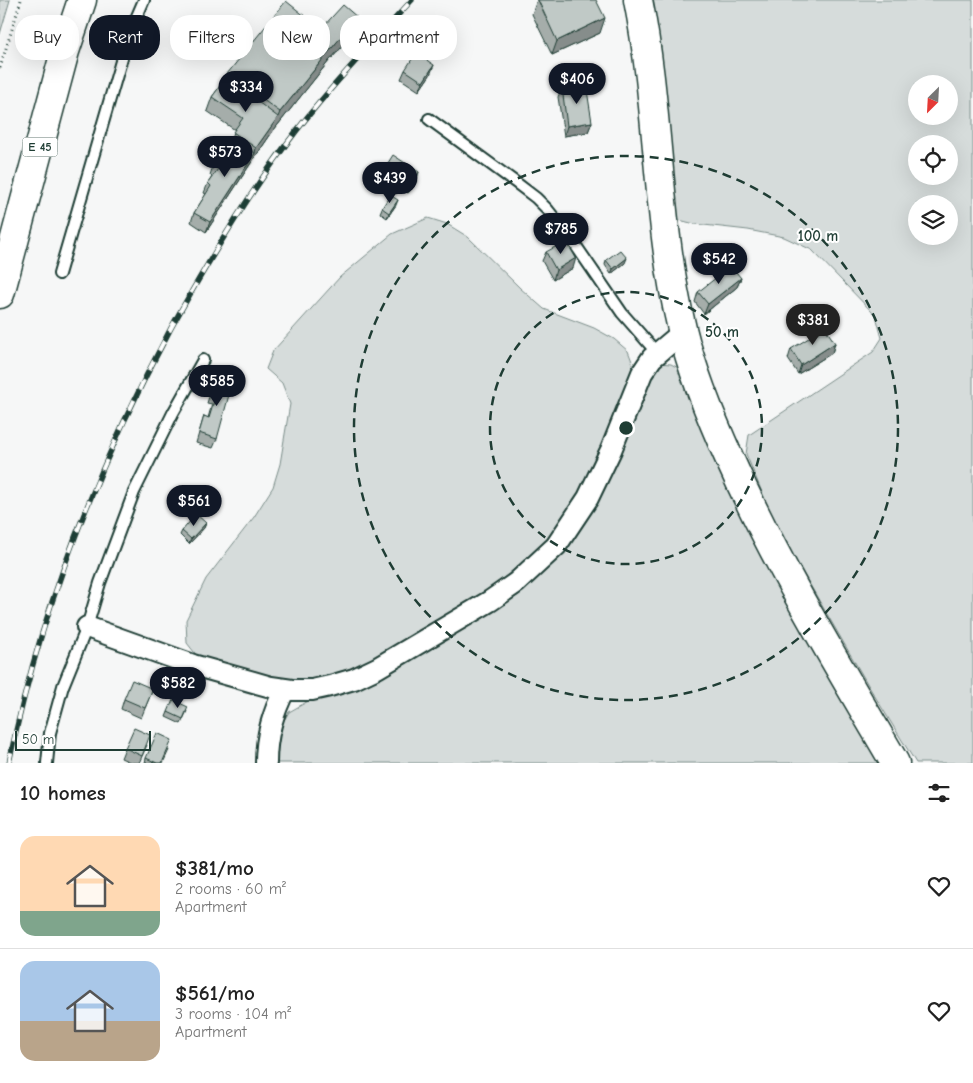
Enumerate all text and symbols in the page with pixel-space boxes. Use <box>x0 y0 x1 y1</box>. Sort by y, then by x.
chip: Buy <box>15 15 79 60</box>
chip: Rent <box>89 15 160 60</box>
chip: Filters <box>170 15 253 60</box>
chip: New <box>263 15 330 60</box>
chip: Apartment <box>340 15 457 60</box>
pin: $406 <box>547 62 607 105</box>
pin: $334 <box>216 70 276 113</box>
text: $406 <box>560 70 594 88</box>
north arrow <box>908 75 958 125</box>
map controls <box>908 75 958 245</box>
text: $334 <box>230 78 262 96</box>
button: locate <box>908 135 958 185</box>
pin: $573 <box>195 136 255 178</box>
road number: E 45 <box>22 138 58 156</box>
text: $573 <box>208 143 242 161</box>
pin: $439 <box>360 162 420 204</box>
text: $439 <box>373 169 407 187</box>
button: layers <box>908 195 958 245</box>
pin: $785 <box>531 212 591 255</box>
text: $785 <box>544 220 578 238</box>
text: 100 m <box>798 227 838 245</box>
pin: $542 <box>689 242 749 285</box>
text: $542 <box>702 250 736 268</box>
pin: $381 <box>783 304 843 346</box>
text: $381 <box>797 311 829 329</box>
text: 50 m <box>705 323 739 341</box>
pin: $585 <box>187 364 247 407</box>
text: $585 <box>200 372 234 390</box>
centre of rings <box>617 419 635 437</box>
pin: $561 <box>164 484 224 527</box>
text: $561 <box>178 492 210 510</box>
pin: $582 <box>148 666 208 709</box>
text: $582 <box>161 674 195 692</box>
scale bar <box>15 728 151 751</box>
text: 50 m <box>22 731 54 748</box>
icon: filters <box>925 779 953 807</box>
text: 10 homes <box>20 781 106 805</box>
icon: home <box>60 856 120 916</box>
text: $381/mo <box>175 856 254 880</box>
icon: heart <box>925 872 953 900</box>
text: 2 rooms · 60 m² <box>175 880 286 898</box>
text: Apartment <box>175 898 247 916</box>
icon: home <box>60 981 120 1041</box>
text: $561/mo <box>175 981 255 1005</box>
icon: heart <box>925 997 953 1025</box>
text: 3 rooms · 104 m² <box>175 1005 291 1023</box>
text: Apartment <box>175 1023 247 1041</box>

